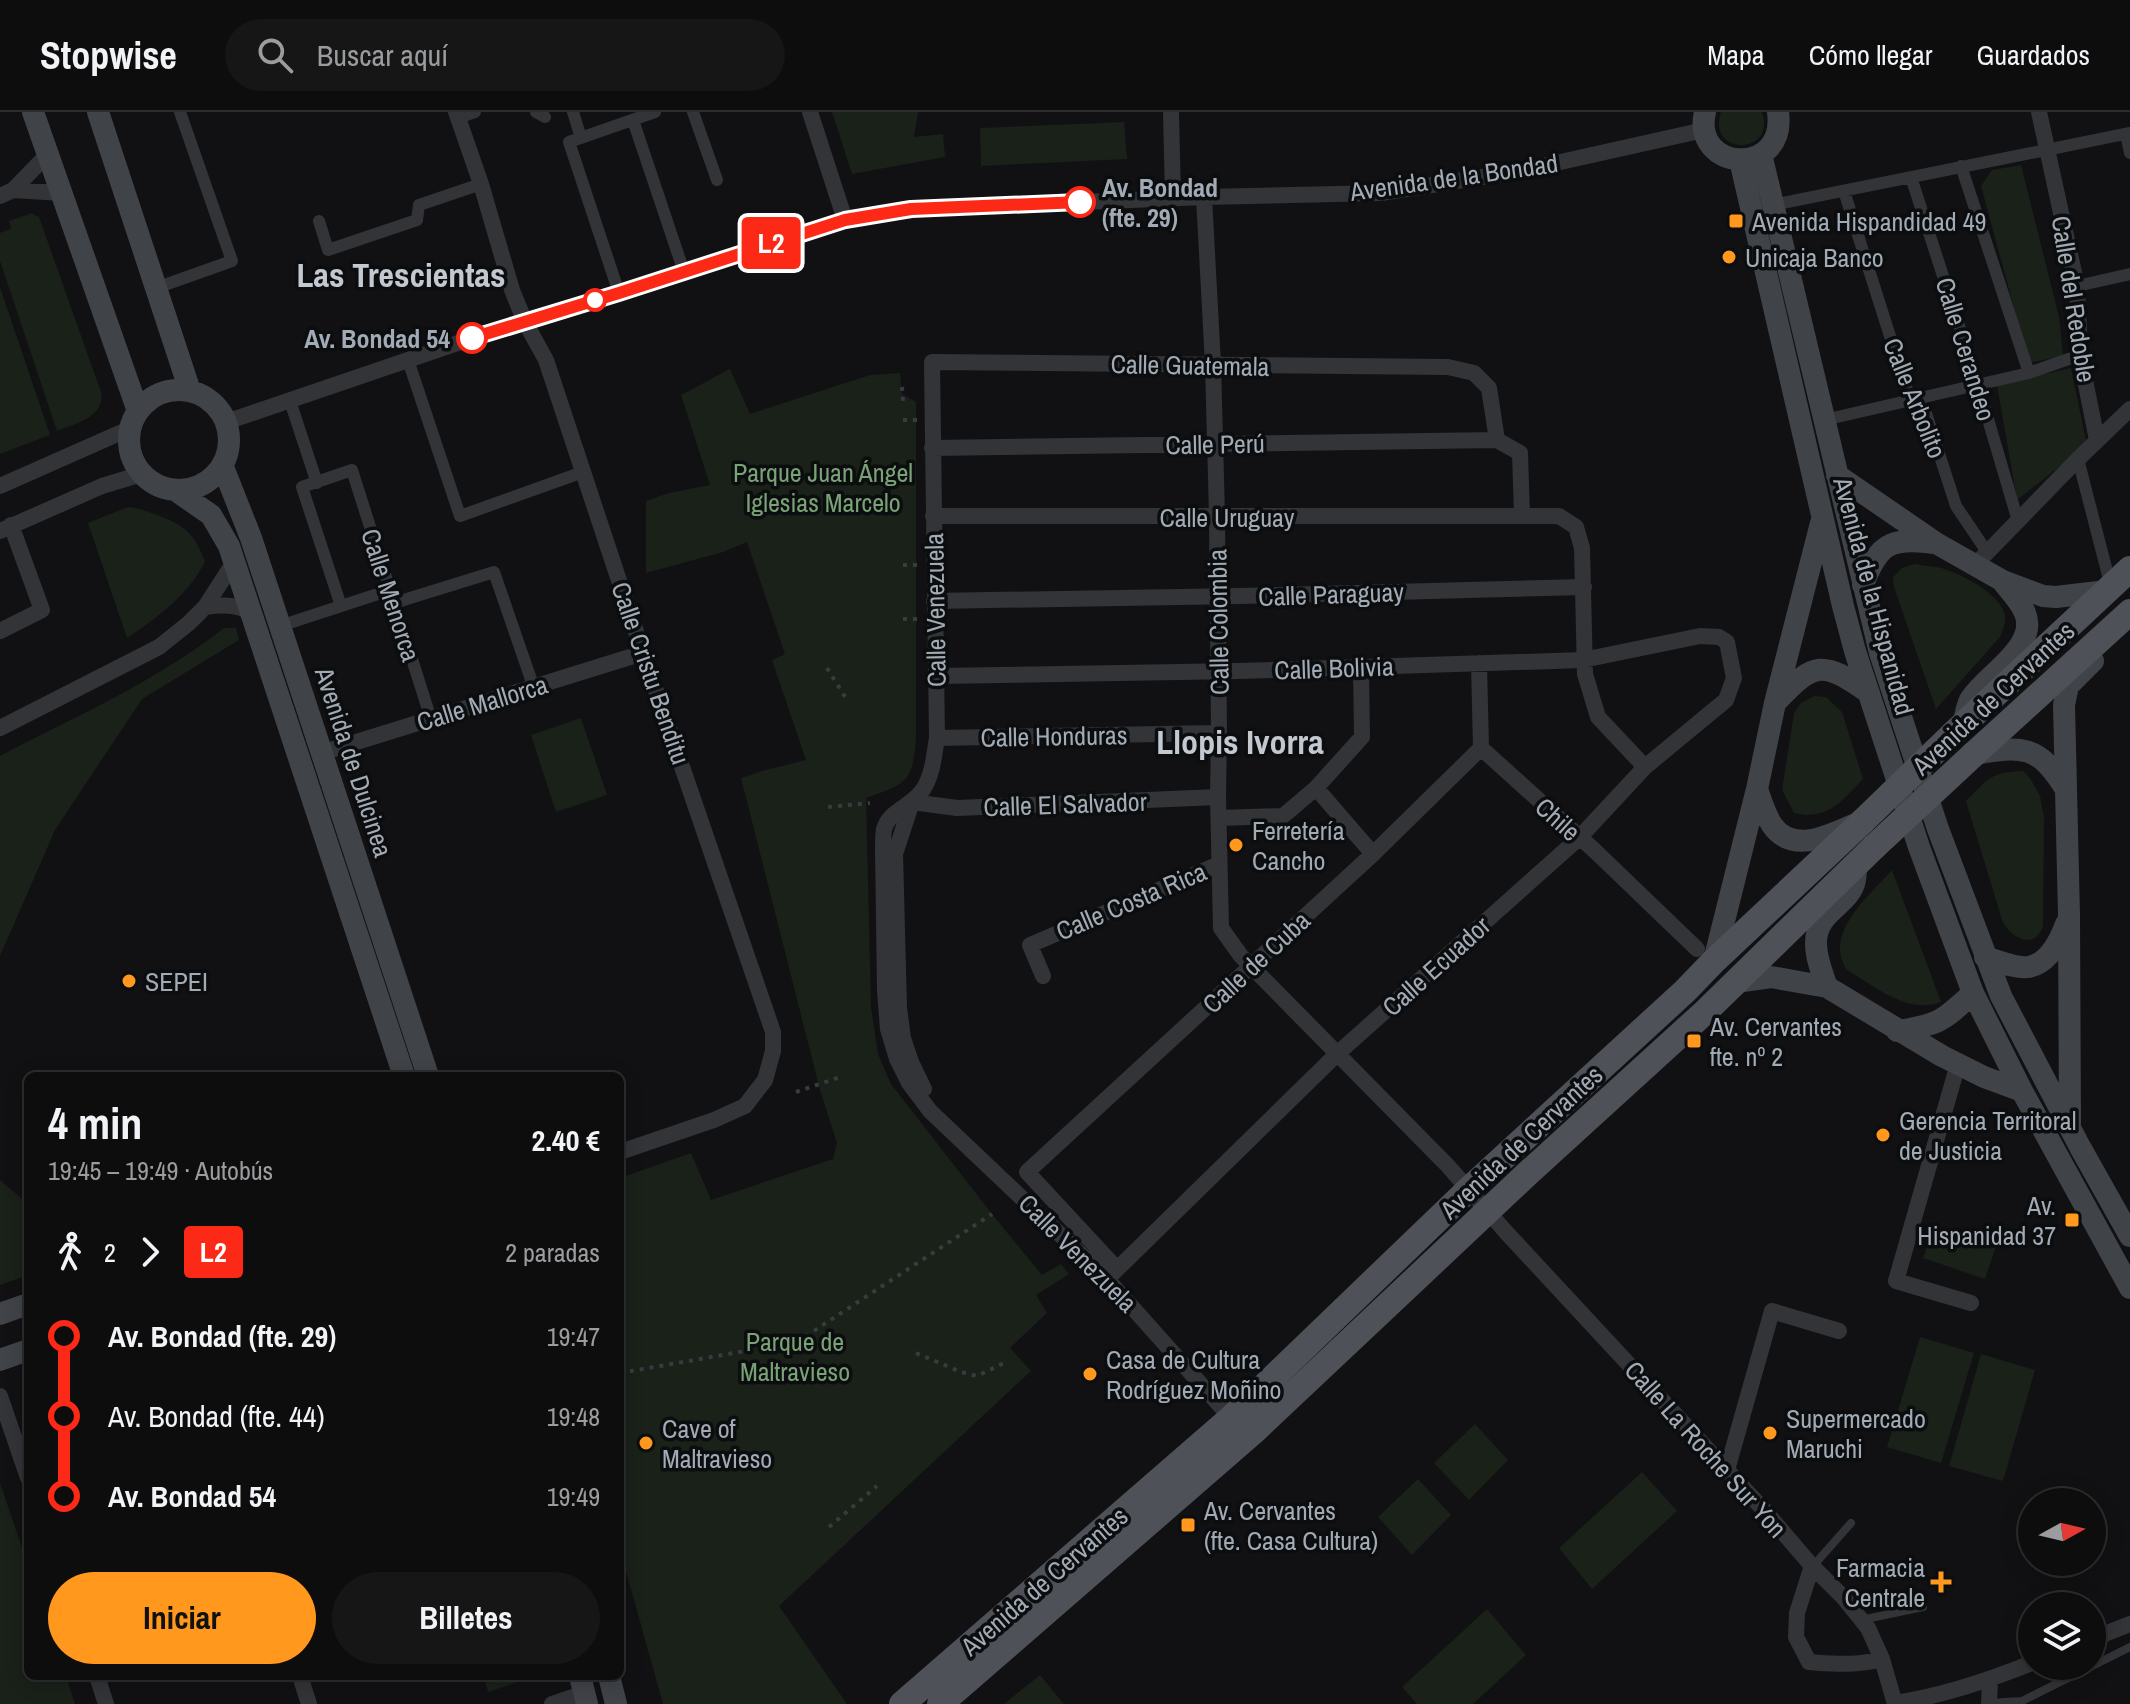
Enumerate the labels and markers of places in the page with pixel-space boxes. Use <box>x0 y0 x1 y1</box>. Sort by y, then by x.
place label: Av. Bondad (fte. 29) <box>1102 170 1218 235</box>
marker: Av. Bondad (fte. 29) <box>1065 187 1095 217</box>
place label: Avenida Hispandidad 49 <box>1751 204 1986 239</box>
marker: Avenida Hispandidad 49 <box>1727 212 1745 230</box>
place label: Unicaja Banco <box>1745 240 1884 275</box>
marker: Unicaja Banco <box>1720 248 1738 266</box>
unlabelled marker <box>584 289 606 311</box>
place label: Av. Bondad 54 <box>304 321 450 356</box>
marker: Av. Bondad 54 <box>457 323 487 353</box>
place label: Ferretería Cancho <box>1252 813 1345 878</box>
marker: Ferretería Cancho <box>1227 836 1245 854</box>
place label: SEPEI <box>145 964 208 999</box>
marker: SEPEI <box>120 972 138 990</box>
place label: Av. Cervantes fte. nº 2 <box>1709 1009 1842 1074</box>
marker: Av. Cervantes fte. nº 2 <box>1685 1032 1703 1050</box>
place label: Gerencia Territoral de Justicia <box>1899 1103 2076 1168</box>
marker: Gerencia Territoral de Justicia <box>1874 1126 1892 1144</box>
place label: Av. Hispanidad 37 <box>1917 1188 2056 1253</box>
marker: Av. Hispanidad 37 <box>2063 1211 2081 1229</box>
place label: Casa de Cultura Rodríguez Moñino <box>1106 1342 1281 1407</box>
marker: Casa de Cultura Rodríguez Moñino <box>1081 1365 1099 1383</box>
place label: Supermercado Maruchi <box>1786 1401 1926 1466</box>
place label: Cave of Maltravieso <box>662 1411 772 1476</box>
marker: Supermercado Maruchi <box>1761 1424 1779 1442</box>
marker: Cave of Maltravieso <box>637 1434 655 1452</box>
place label: Av. Cervantes (fte. Casa Cultura) <box>1203 1493 1378 1558</box>
marker: Av. Cervantes (fte. Casa Cultura) <box>1179 1516 1197 1534</box>
place label: Farmacia Centrale <box>1836 1550 1925 1615</box>
marker: Farmacia Centrale <box>1932 1573 1950 1591</box>

